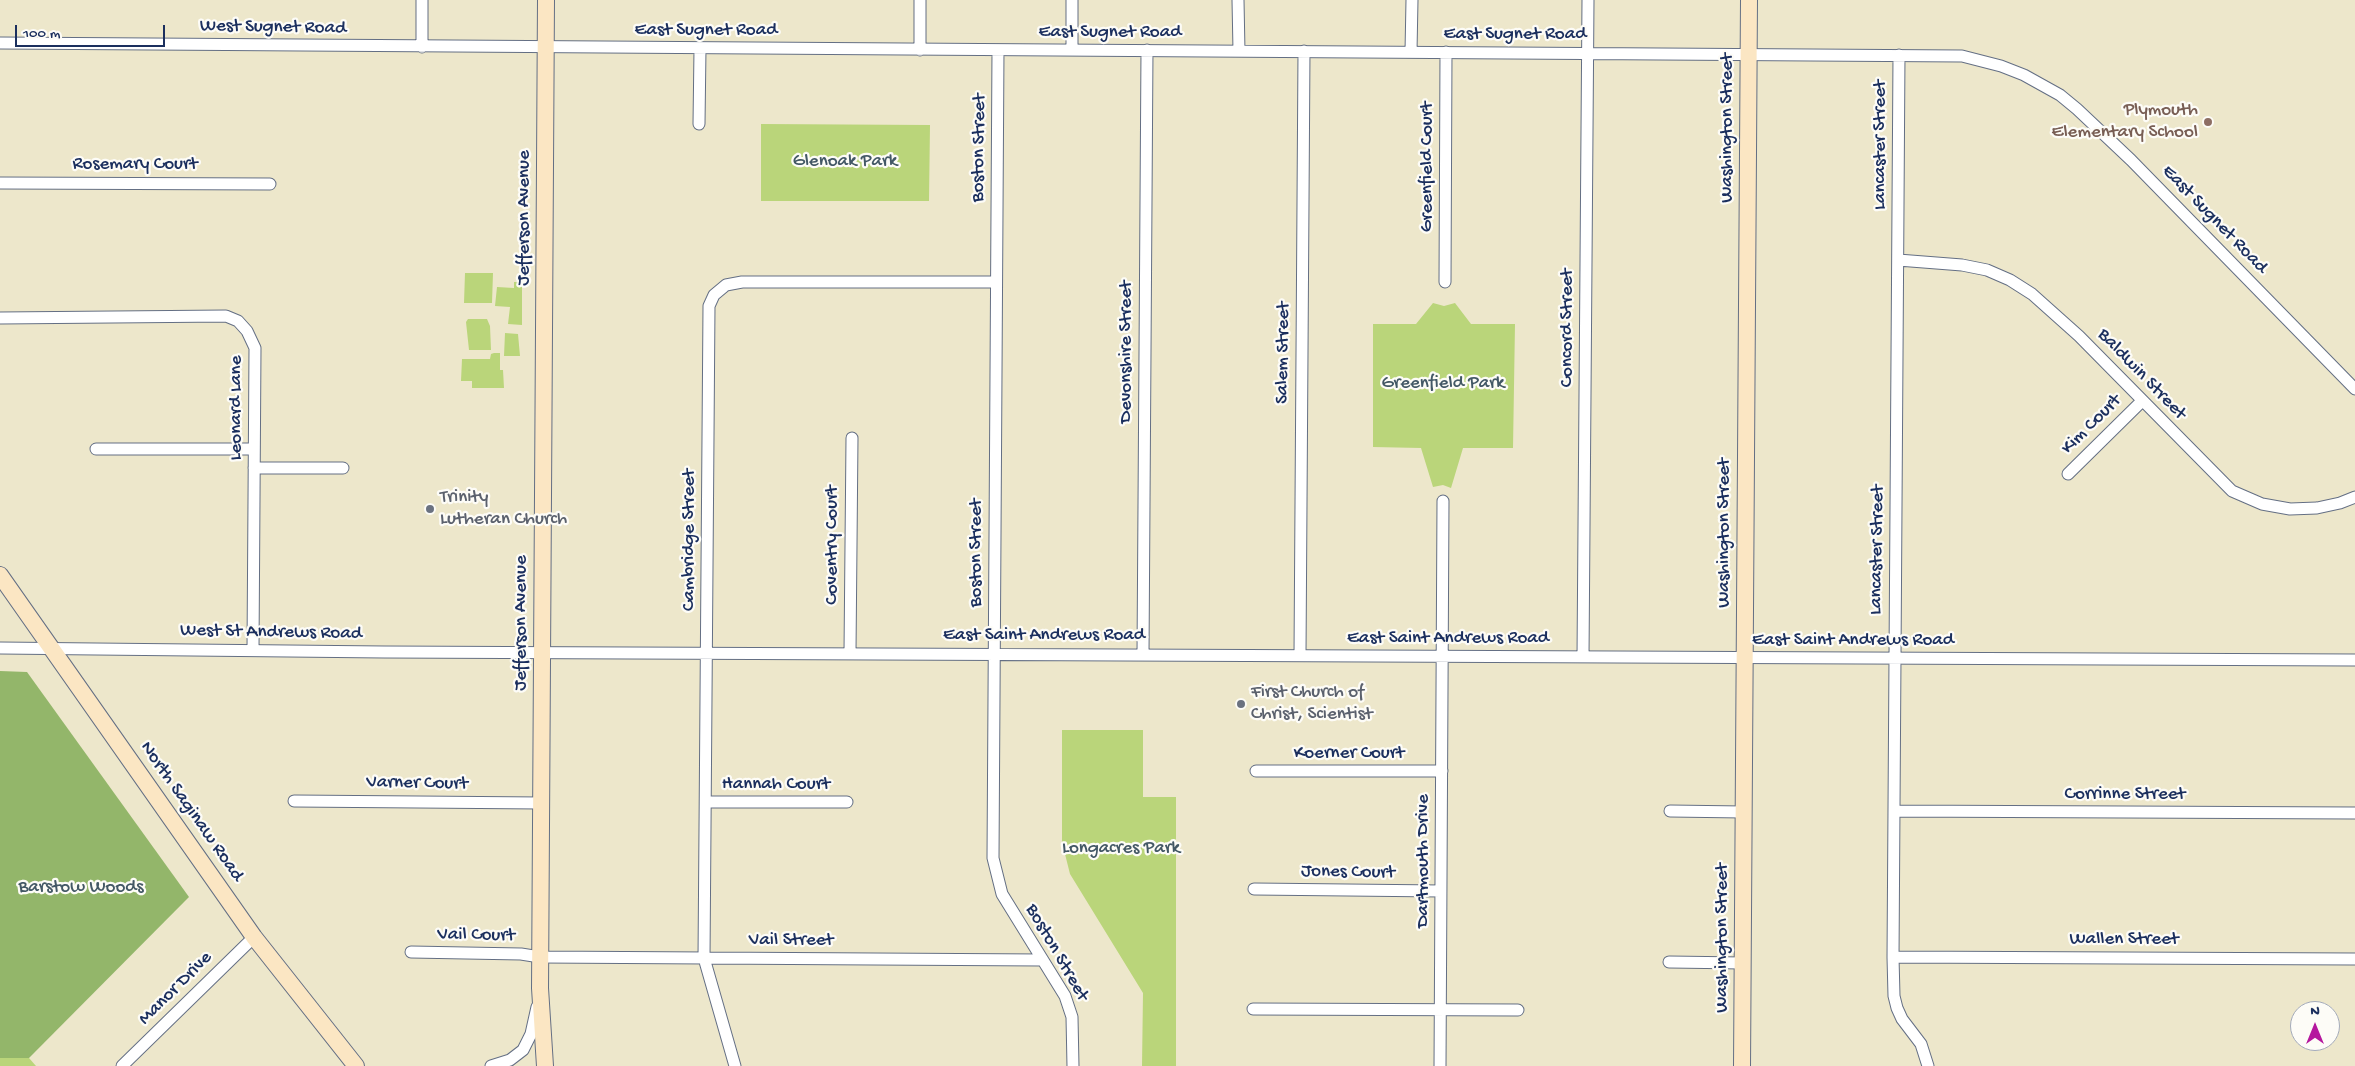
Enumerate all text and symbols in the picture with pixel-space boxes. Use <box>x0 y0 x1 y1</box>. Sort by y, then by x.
scale bar <box>18 15 168 47</box>
street label: West Sugnet Road <box>200 15 346 41</box>
street label: East Sugnet Road <box>635 20 777 42</box>
street label: East Sugnet Road <box>1039 22 1181 44</box>
street label: East Sugnet Road <box>1444 24 1586 46</box>
text: 100 m <box>23 25 60 43</box>
street label: Washington Street <box>1717 53 1739 203</box>
street label: Lancaster Street <box>1870 80 1892 210</box>
street label: Boston Street <box>968 94 992 202</box>
place label: Plymouth Elementary School <box>2052 100 2198 144</box>
street label: Greenfield Court <box>1417 102 1439 232</box>
marker: Plymouth Elementary School <box>2202 116 2214 128</box>
street label: Jefferson Avenue <box>514 150 536 286</box>
park label: Glenoak Park <box>793 151 897 173</box>
street label: Rosemary Court <box>73 154 197 176</box>
street label: East Sugnet Road <box>2156 161 2272 279</box>
street label: Concord Street <box>1557 269 1579 387</box>
street label: Devonshire Street <box>1116 281 1138 423</box>
street label: Salem Street <box>1272 302 1296 404</box>
street label: Baldwin Street <box>2092 324 2190 426</box>
street label: Leonard Lane <box>226 356 248 460</box>
park label: Greenfield Park <box>1381 373 1505 395</box>
street label: Kim Court <box>2057 390 2127 460</box>
street label: Washington Street <box>1714 458 1736 608</box>
street label: Cambridge Street <box>679 469 701 611</box>
street label: Coventry Court <box>822 485 844 605</box>
street label: Lancaster Street <box>1865 485 1891 615</box>
place label: Trinity Lutheran Church <box>440 487 567 531</box>
street label: Boston Street <box>966 499 988 607</box>
marker: Trinity Lutheran Church <box>424 503 436 515</box>
street label: Jefferson Avenue <box>511 555 533 691</box>
street label: West St Andrews Road <box>180 620 362 646</box>
street label: East Saint Andrews Road <box>943 625 1145 647</box>
street label: East Saint Andrews Road <box>1347 628 1549 650</box>
street label: East Saint Andrews Road <box>1752 630 1954 652</box>
place label: First Church of Christ, Scientist <box>1251 682 1372 726</box>
marker: First Church of Christ, Scientist <box>1235 698 1247 710</box>
street label: North Saginaw Road <box>134 737 248 887</box>
street label: Koerner Court <box>1294 743 1404 765</box>
street label: Varner Court <box>366 772 468 796</box>
street label: Hannah Court <box>722 774 830 796</box>
street label: Corrinne Street <box>2065 784 2185 806</box>
street label: Dartmouth Drive <box>1413 794 1435 928</box>
park label: Longacres Park <box>1062 838 1180 860</box>
street label: Jones Court <box>1301 861 1395 885</box>
street label: Washington Street <box>1712 863 1734 1013</box>
park label: Barstow Woods <box>19 877 143 899</box>
street label: Boston Street <box>1019 900 1093 1006</box>
street label: Vail Court <box>437 924 515 948</box>
street label: Wallen Street <box>2069 929 2179 951</box>
street label: Vail Street <box>749 930 833 952</box>
street label: Manor Drive <box>134 947 218 1031</box>
north arrow <box>2290 1001 2340 1051</box>
text: N <box>2310 1003 2320 1020</box>

